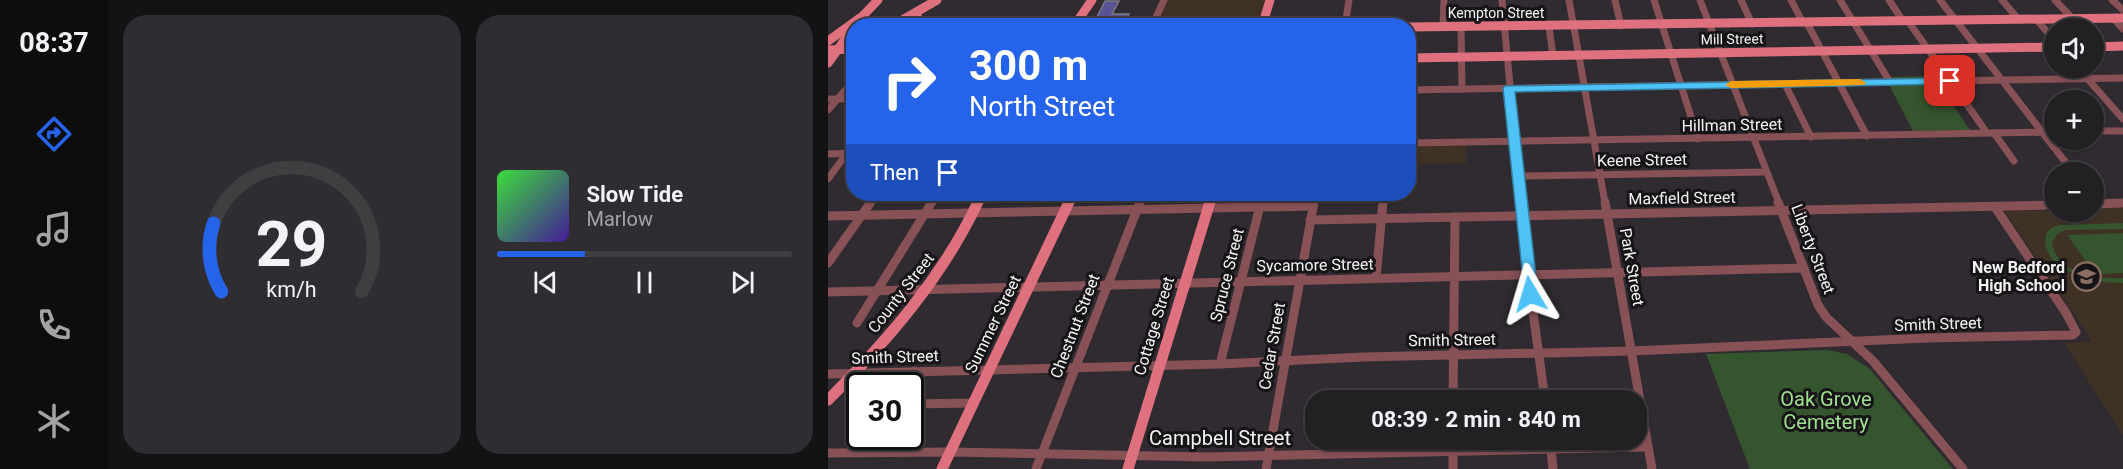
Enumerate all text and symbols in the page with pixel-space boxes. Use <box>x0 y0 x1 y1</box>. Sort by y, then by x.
street label: Kempton Street <box>1448 5 1545 21</box>
map controls <box>2044 18 2104 222</box>
button: sound <box>2044 18 2104 78</box>
text: 08:37 <box>19 27 89 59</box>
street label: Mill Street <box>1700 30 1764 48</box>
text: 300 m <box>969 41 1088 90</box>
icon: right <box>870 42 948 120</box>
pin <box>1924 55 1975 106</box>
icon: arrive <box>1933 64 1966 97</box>
button: + <box>2044 90 2104 150</box>
text: North Street <box>969 91 1115 123</box>
icon: directions <box>33 113 75 155</box>
street label: Hillman Street <box>1681 115 1783 135</box>
street label: Keene Street <box>1597 150 1687 170</box>
icon: arrive <box>931 156 964 189</box>
text: Then <box>870 160 919 185</box>
button: − <box>2044 162 2104 222</box>
text: Slow Tide <box>587 182 683 207</box>
street label: Maxfield Street <box>1628 188 1736 208</box>
street label: Liberty Street <box>1787 201 1839 297</box>
text: Marlow <box>587 207 653 231</box>
icon: music <box>33 208 75 250</box>
text: 29 <box>256 208 328 281</box>
street label: Spruce Street <box>1206 226 1248 324</box>
street label: Park Street <box>1616 227 1648 307</box>
street label: County Street <box>864 249 938 337</box>
street label: Sycamore Street <box>1256 254 1374 276</box>
place label: New Bedford High School <box>1972 258 2065 295</box>
school or university icon: New Bedford High School <box>2070 260 2102 292</box>
position arrow <box>1498 262 1562 326</box>
icon: previous <box>529 266 562 299</box>
icon: pause <box>628 266 661 299</box>
icon: next <box>726 266 759 299</box>
street label: Chestnut Street <box>1046 271 1104 381</box>
street label: Summer Street <box>961 272 1025 376</box>
street label: Cottage Street <box>1130 274 1178 378</box>
text: km/h <box>267 277 317 302</box>
street label: Cedar Street <box>1255 301 1289 391</box>
icon: phone <box>33 304 75 346</box>
street label: Smith Street <box>1894 313 1982 335</box>
street label: Smith Street <box>1408 330 1496 350</box>
street label: Smith Street <box>851 346 939 368</box>
speed limit sign: 30 <box>846 372 924 450</box>
park label: Oak Grove Cemetery <box>1780 387 1872 434</box>
icon: climate <box>33 400 75 442</box>
text: 08:39 · 2 min · 840 m <box>1371 407 1581 432</box>
street label: Campbell Street <box>1149 426 1291 450</box>

